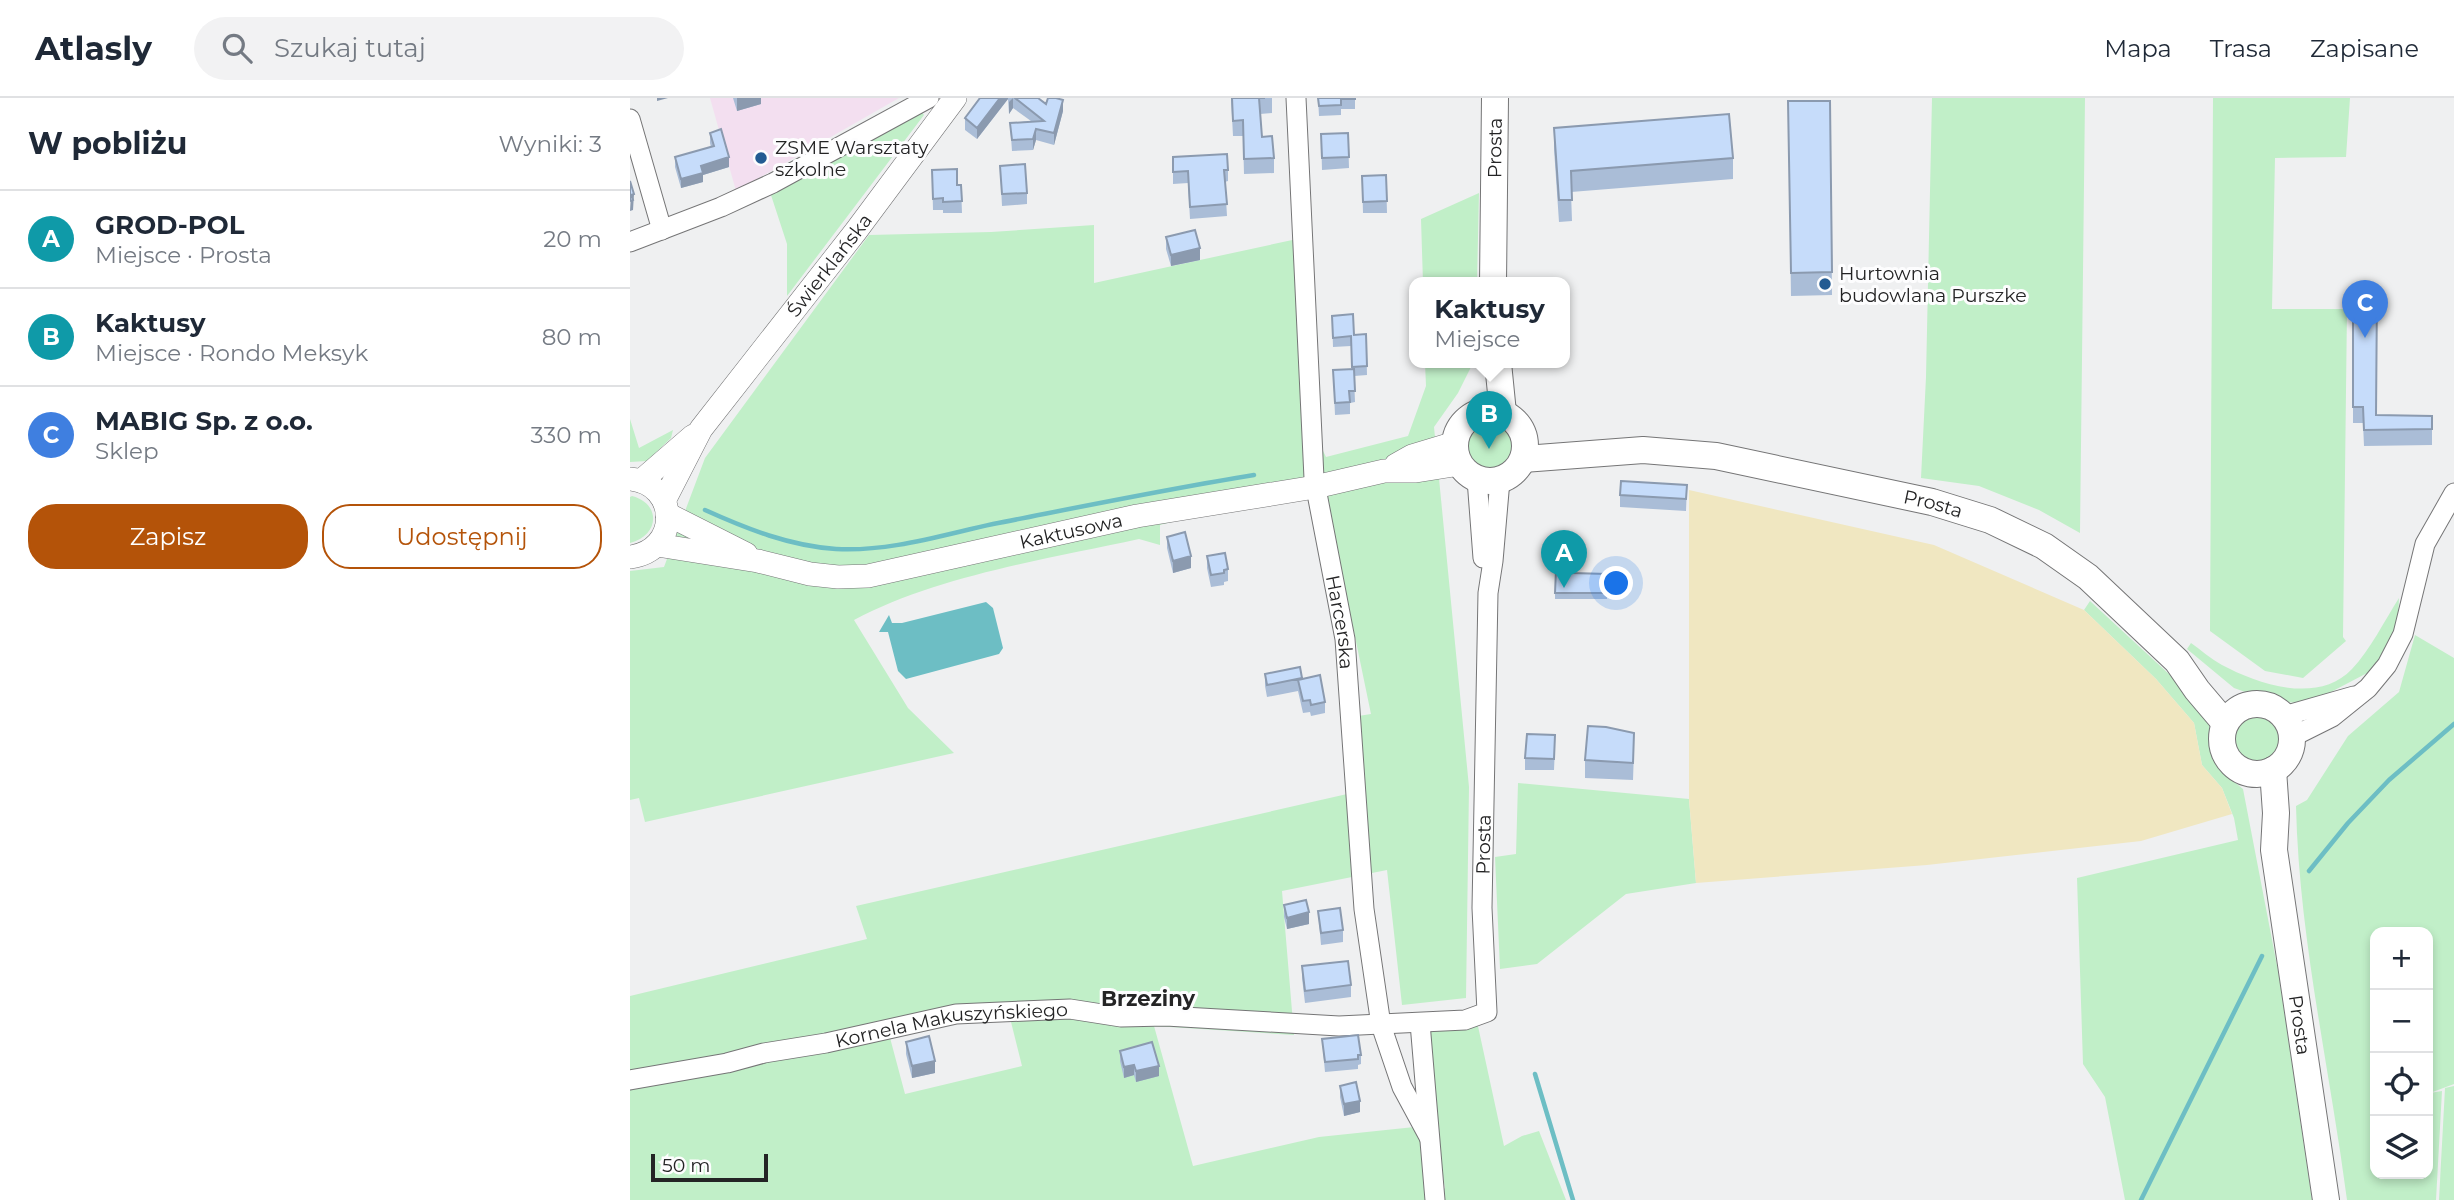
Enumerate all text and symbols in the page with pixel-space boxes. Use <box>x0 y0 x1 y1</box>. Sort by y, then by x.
search box <box>194 17 684 80</box>
text: Atlasly <box>35 28 152 68</box>
icon: search <box>218 29 256 67</box>
text: Szukaj tutaj <box>274 32 426 64</box>
text: Mapa <box>2104 34 2172 63</box>
text: Trasa <box>2210 34 2272 63</box>
text: Zapisane <box>2310 34 2419 63</box>
street label: Prosta <box>1483 118 1507 178</box>
text: W pobliżu <box>28 125 187 162</box>
text: Wyniki: 3 <box>498 130 602 158</box>
place label: ZSME Warsztaty szkolne <box>775 136 929 181</box>
marker: ZSME Warsztaty szkolne <box>753 150 769 166</box>
text: GROD-POL <box>95 209 244 241</box>
street label: Świerklańska <box>782 209 877 322</box>
text: A <box>42 225 60 253</box>
text: 20 m <box>543 225 602 253</box>
text: Miejsce · Prosta <box>95 241 272 269</box>
place label: Hurtownia budowlana Purszke <box>1839 262 2027 307</box>
marker: Hurtownia budowlana Purszke <box>1817 276 1833 292</box>
popup <box>1409 277 1570 368</box>
pin: C <box>2342 280 2388 338</box>
text: Kaktusy <box>1434 293 1545 325</box>
text: Kaktusy <box>95 307 206 339</box>
text: B <box>42 323 60 351</box>
text: 80 m <box>542 323 602 351</box>
text: Miejsce <box>1434 325 1520 353</box>
text: Miejsce · Rondo Meksyk <box>95 339 368 367</box>
pin: B <box>1466 391 1512 449</box>
text: MABIG Sp. z o.o. <box>95 405 313 437</box>
text: C <box>43 421 59 449</box>
text: 330 m <box>531 421 602 449</box>
text: Sklep <box>95 437 159 465</box>
street label: Prosta <box>1902 485 1966 523</box>
button: Zapisz <box>28 504 308 569</box>
button: Udostępnij <box>322 504 602 569</box>
street label: Kaktusowa <box>1017 509 1125 554</box>
pin: A <box>1541 530 1587 588</box>
your location <box>1599 566 1633 600</box>
street label: Harcerska <box>1321 573 1358 670</box>
street label: Prosta <box>1472 814 1496 875</box>
map controls <box>2370 927 2433 1179</box>
button: + <box>2370 927 2433 990</box>
district label: Brzeziny <box>1101 986 1196 1011</box>
button: − <box>2370 990 2433 1053</box>
street label: Prosta <box>2284 993 2315 1057</box>
street label: Kornela Makuszyńskiego <box>833 998 1068 1053</box>
button: locate <box>2370 1053 2433 1116</box>
button: layers <box>2370 1116 2433 1179</box>
scale bar <box>651 1151 768 1183</box>
text: 50 m <box>662 1154 710 1177</box>

